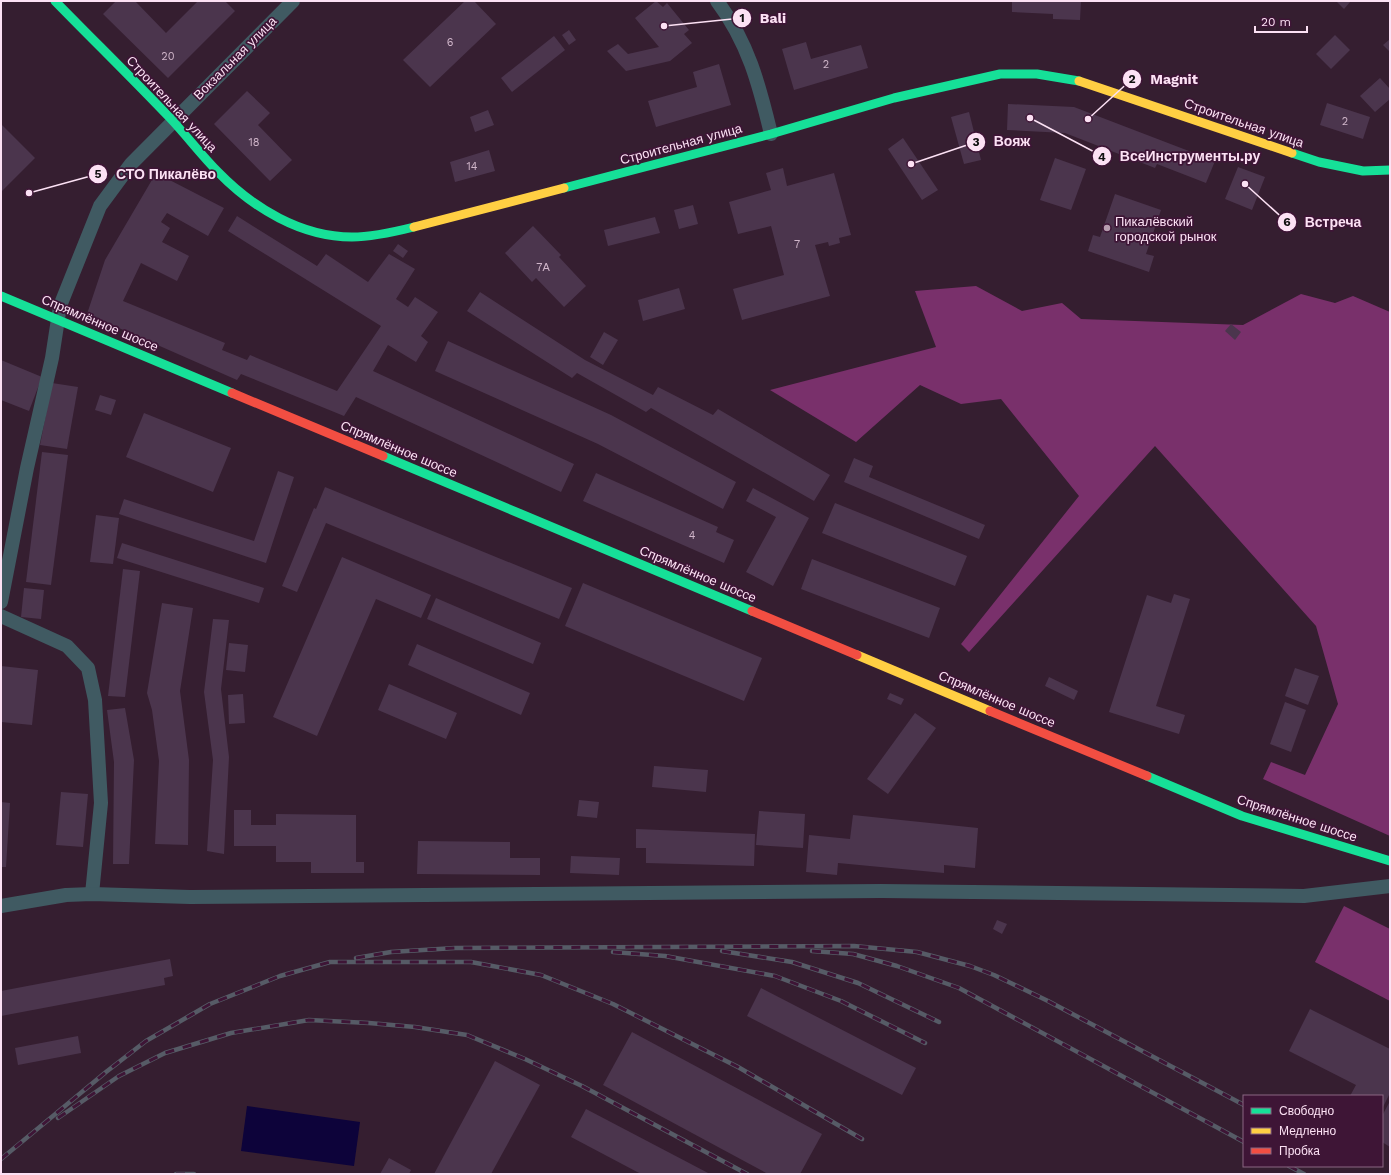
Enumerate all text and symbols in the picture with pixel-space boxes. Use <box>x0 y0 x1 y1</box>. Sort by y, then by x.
callout: Bali <box>732 5 795 31</box>
scale bar <box>1255 8 1307 34</box>
text: Bali <box>760 10 786 26</box>
text: 1 <box>739 11 745 25</box>
street label: Вокзальная улица <box>190 13 280 103</box>
text: 20 m <box>1261 15 1291 29</box>
house number: 6 <box>447 36 454 49</box>
house number: 20 <box>161 50 175 63</box>
street label: Строительная улица <box>124 53 221 156</box>
house number: 2 <box>823 58 829 71</box>
callout: Magnit <box>1122 66 1205 92</box>
text: Magnit <box>1150 71 1198 87</box>
text: 2 <box>1128 72 1136 86</box>
street label: Строительная улица <box>1182 95 1307 151</box>
house number: 2 <box>1342 115 1348 128</box>
street label: Строительная улица <box>618 120 744 168</box>
callout: Вояж <box>966 129 1038 155</box>
text: Вояж <box>994 133 1031 149</box>
text: 3 <box>972 135 980 149</box>
house number: 18 <box>248 136 260 149</box>
callout: ВсеИнструменты.ру <box>1092 143 1268 169</box>
text: ВсеИнструменты.ру <box>1120 148 1260 164</box>
text: 4 <box>1098 150 1106 164</box>
house number: 14 <box>466 160 478 173</box>
callout: СТО Пикалёво <box>88 161 224 187</box>
text: СТО Пикалёво <box>116 166 216 182</box>
text: 5 <box>95 167 102 181</box>
callout: Встреча <box>1277 209 1370 235</box>
place label: Пикалёвский городской рынок <box>1115 214 1217 244</box>
text: Встреча <box>1305 214 1362 230</box>
text: 6 <box>1283 215 1291 229</box>
marker: Пикалёвский городской рынок <box>1102 223 1112 233</box>
house number: 7 <box>794 238 800 251</box>
house number: 7А <box>536 261 550 274</box>
street label: Спрямлённое шоссе <box>39 292 161 354</box>
street label: Спрямлённое шоссе <box>338 418 460 480</box>
house number: 4 <box>689 529 696 542</box>
street label: Спрямлённое шоссе <box>637 543 759 605</box>
street label: Спрямлённое шоссе <box>936 668 1058 730</box>
street label: Спрямлённое шоссе <box>1235 791 1359 845</box>
legend <box>1243 1095 1383 1167</box>
text: Свободно <box>1279 1104 1334 1118</box>
text: Медленно <box>1279 1124 1336 1138</box>
text: Пробка <box>1279 1144 1320 1158</box>

